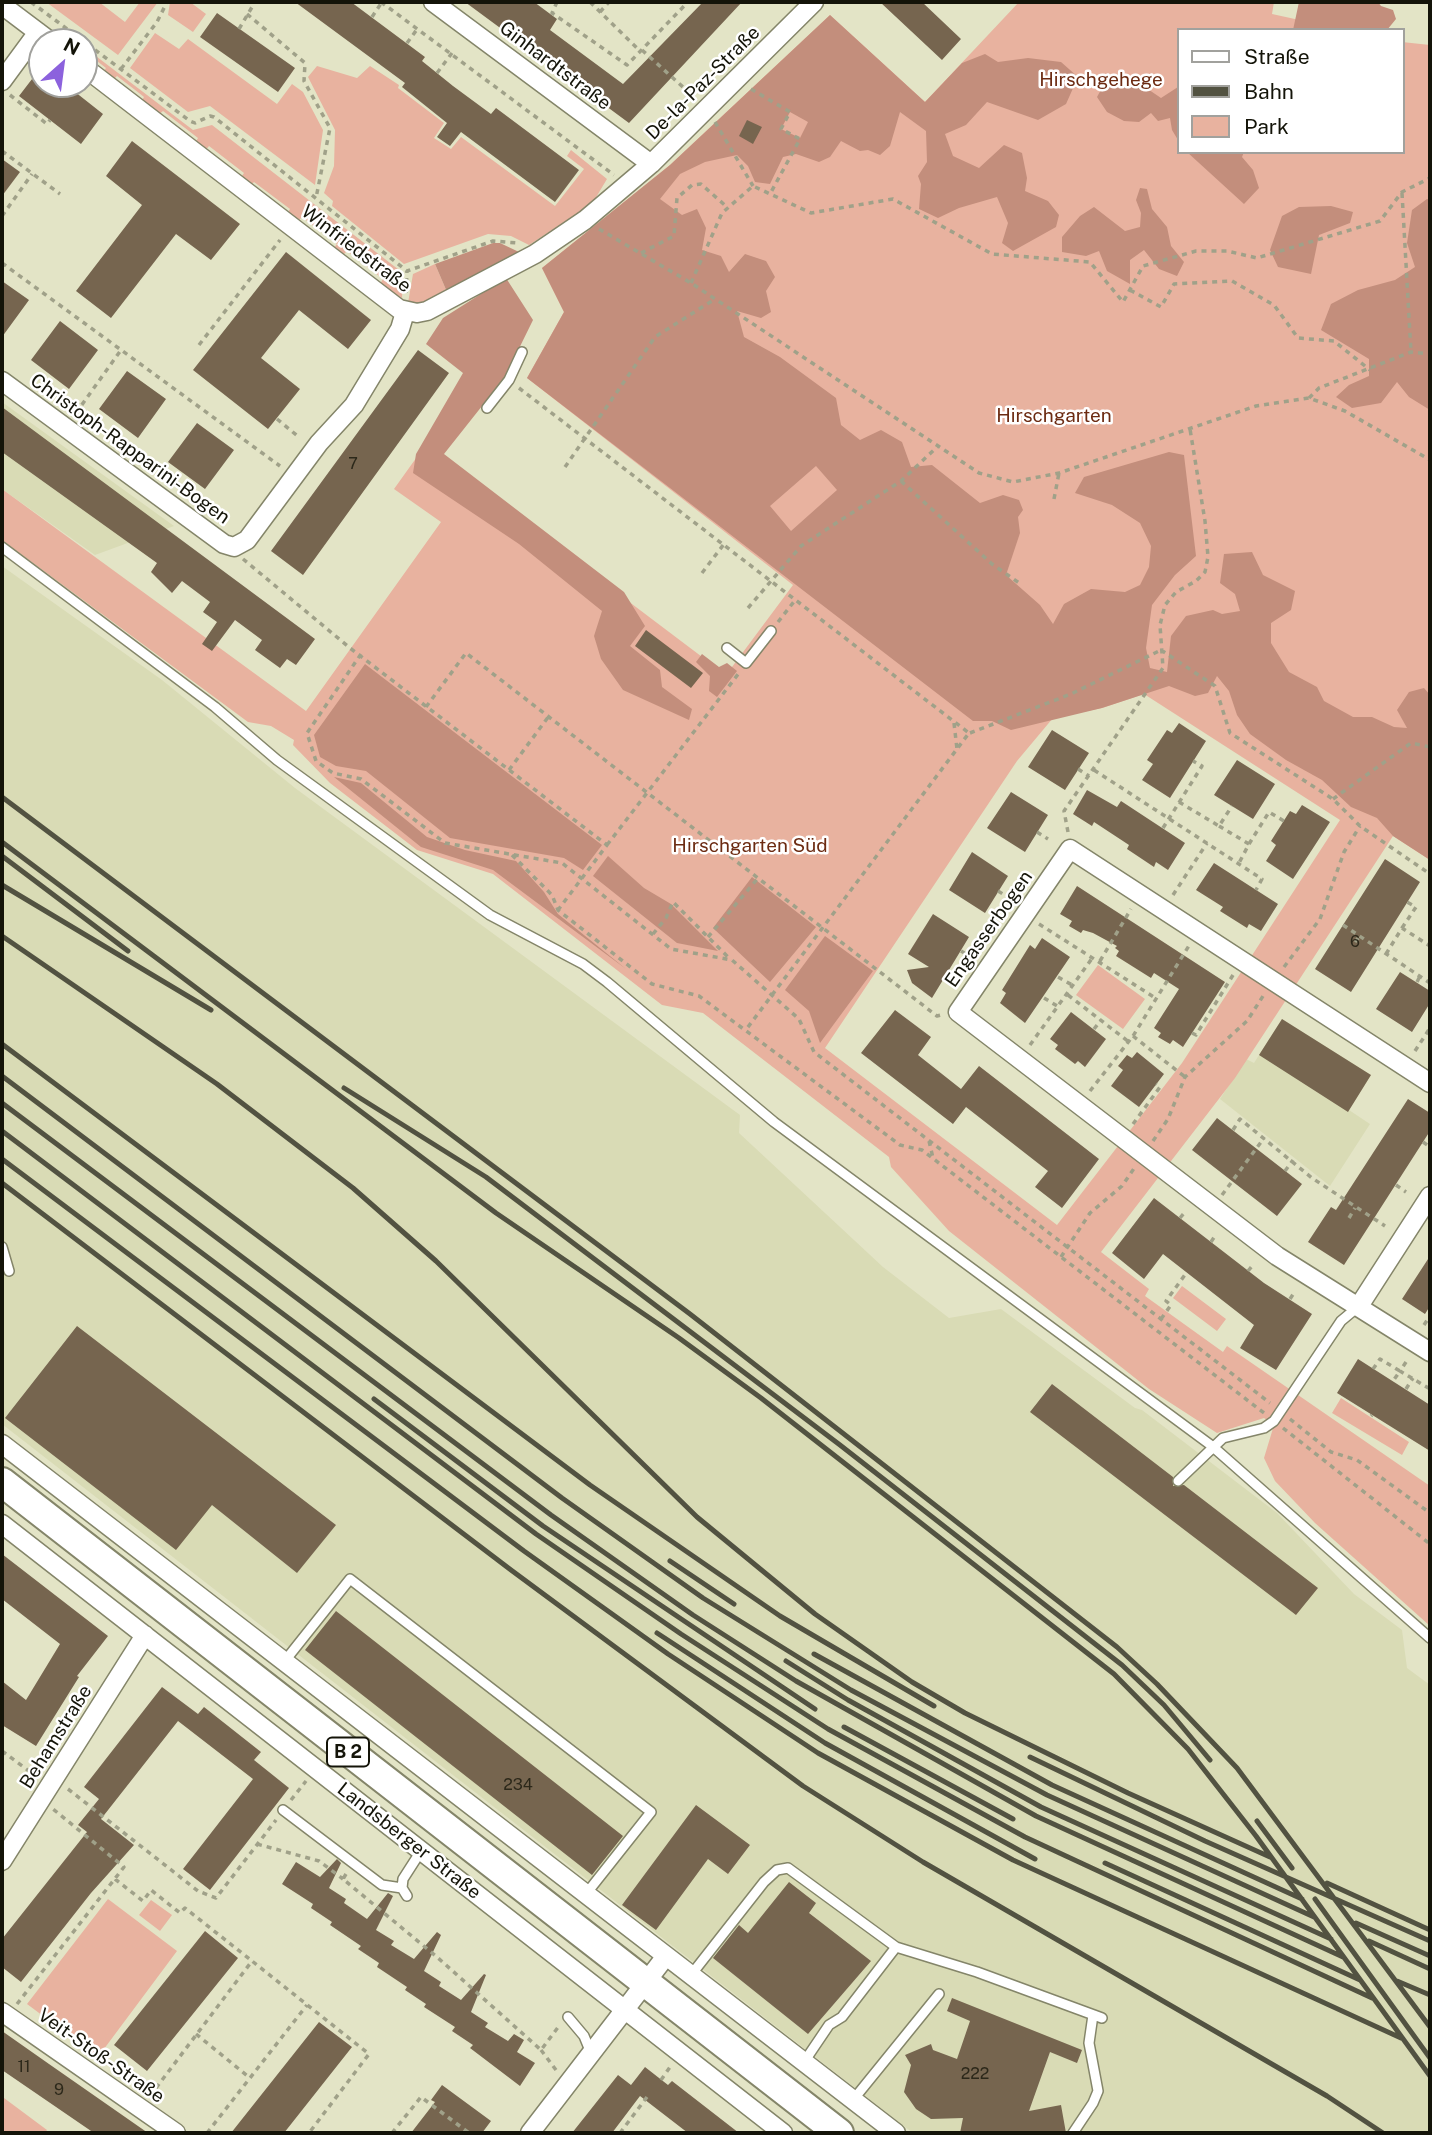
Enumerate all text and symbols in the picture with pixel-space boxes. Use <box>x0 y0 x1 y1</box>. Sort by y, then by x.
street label: Ginhardtstraße <box>495 17 615 115</box>
street label: De-la-Paz-Straße <box>641 21 765 145</box>
north arrow <box>28 28 98 98</box>
legend <box>1176 28 1404 154</box>
text: N <box>60 33 84 59</box>
text: Straße <box>1244 44 1310 69</box>
park label: Hirschgehege <box>1039 69 1163 91</box>
text: Bahn <box>1244 79 1294 104</box>
text: Park <box>1244 114 1289 139</box>
street label: Winfriedstraße <box>297 200 415 298</box>
street label: Christoph-Rapparini-Bogen <box>26 369 234 529</box>
park label: Hirschgarten <box>996 405 1112 427</box>
house number: 7 <box>348 454 358 474</box>
park label: Hirschgarten Süd <box>672 835 828 857</box>
street label: Engasserbogen <box>940 866 1038 992</box>
house number: 6 <box>1350 932 1360 952</box>
street label: Behamstraße <box>15 1681 97 1793</box>
road number: B 2 <box>327 1737 369 1766</box>
house number: 234 <box>503 1775 533 1795</box>
street label: Landsberger Straße <box>333 1778 485 1904</box>
street label: Veit-Stoß-Straße <box>33 2004 169 2108</box>
house number: 11 <box>17 2057 31 2077</box>
house number: 222 <box>961 2064 989 2084</box>
house number: 9 <box>54 2080 64 2100</box>

